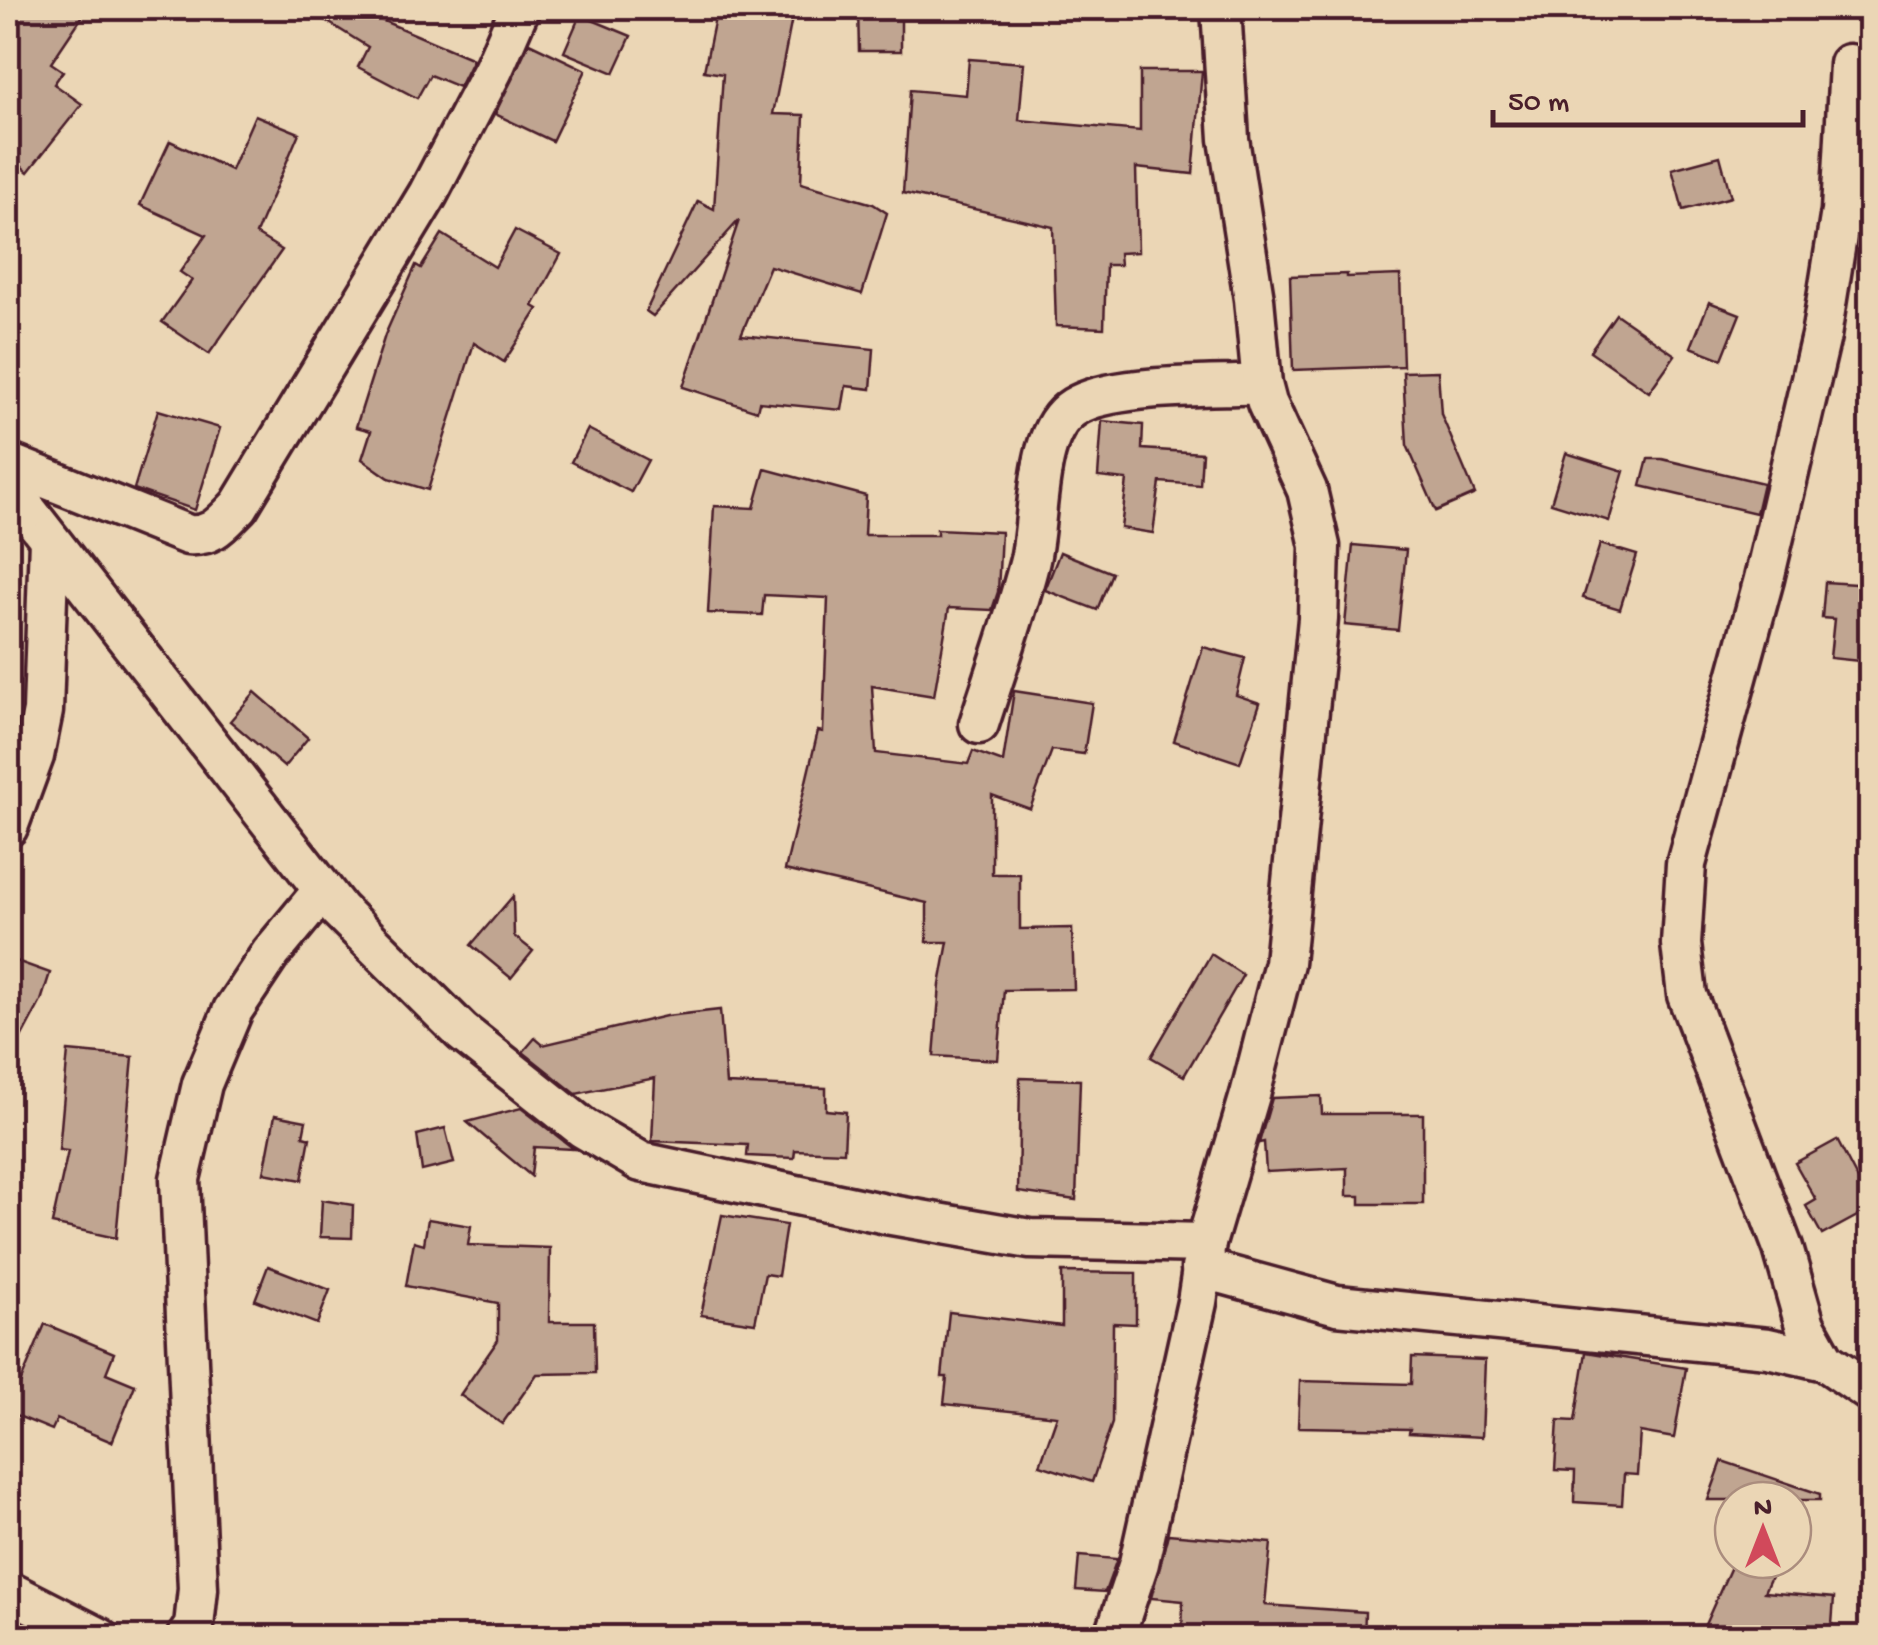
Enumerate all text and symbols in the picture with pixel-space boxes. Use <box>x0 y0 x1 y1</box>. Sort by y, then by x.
scale bar <box>1493 65 1803 127</box>
text: 50 m <box>1508 87 1569 122</box>
north arrow <box>1713 1480 1813 1580</box>
text: N <box>1754 1493 1772 1526</box>

